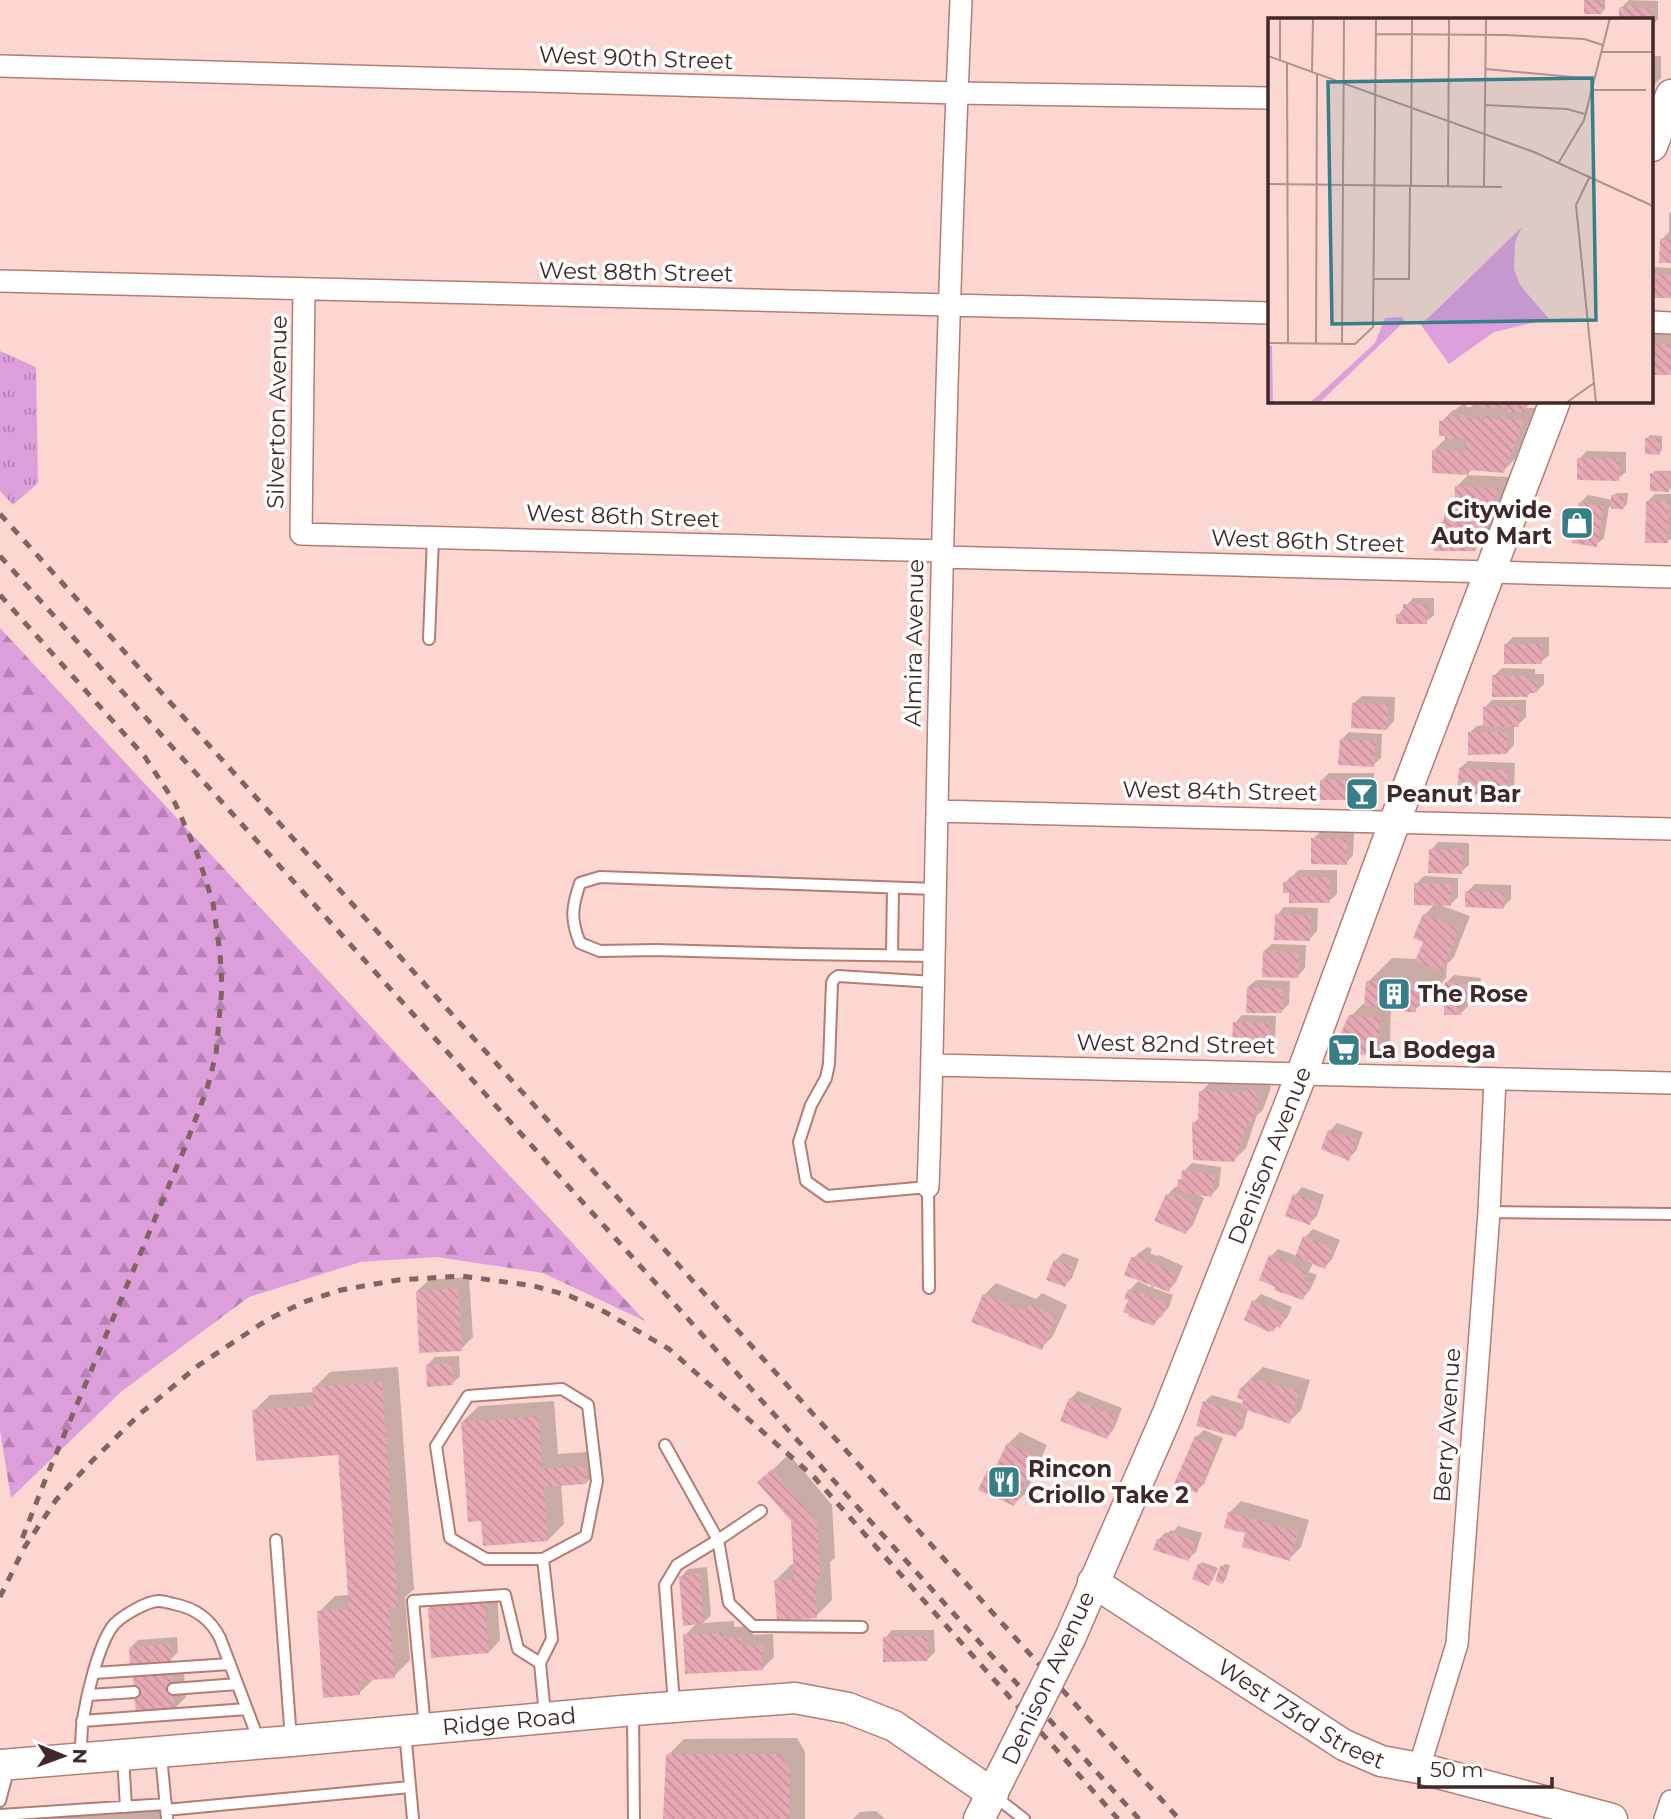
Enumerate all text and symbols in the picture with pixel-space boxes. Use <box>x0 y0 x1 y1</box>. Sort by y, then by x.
inset map <box>1268 18 1654 402</box>
street label: West 90th Street <box>538 41 734 75</box>
street label: West 88th Street <box>538 256 734 288</box>
street label: Silverton Avenue <box>261 315 293 509</box>
place label: Citywide Auto Mart <box>1430 496 1552 550</box>
street label: West 86th Street <box>526 499 720 533</box>
shop icon: Citywide Auto Mart <box>1558 504 1596 542</box>
street label: West 86th Street <box>1211 524 1405 558</box>
street label: Almira Avenue <box>899 559 929 727</box>
street label: West 84th Street <box>1122 775 1318 807</box>
bar icon: Peanut Bar <box>1343 775 1381 813</box>
place label: Peanut Bar <box>1386 780 1521 808</box>
building icon: The Rose <box>1375 975 1413 1013</box>
place label: The Rose <box>1418 980 1528 1008</box>
street label: West 82nd Street <box>1076 1028 1276 1060</box>
supermarket icon: La Bodega <box>1325 1031 1363 1069</box>
place label: La Bodega <box>1368 1036 1496 1064</box>
street label: Denison Avenue <box>1222 1063 1317 1248</box>
street label: Berry Avenue <box>1428 1347 1466 1503</box>
place label: Rincon Criollo Take 2 <box>1028 1455 1189 1509</box>
restaurant icon: Rincon Criollo Take 2 <box>985 1463 1023 1501</box>
street label: Denison Avenue <box>995 1587 1101 1769</box>
street label: West 73rd Street <box>1212 1653 1389 1775</box>
street label: Ridge Road <box>441 1701 577 1741</box>
north arrow <box>28 1721 98 1791</box>
scale bar <box>1419 1745 1552 1789</box>
text: N <box>68 1748 91 1764</box>
text: 50 m <box>1430 1757 1484 1782</box>

